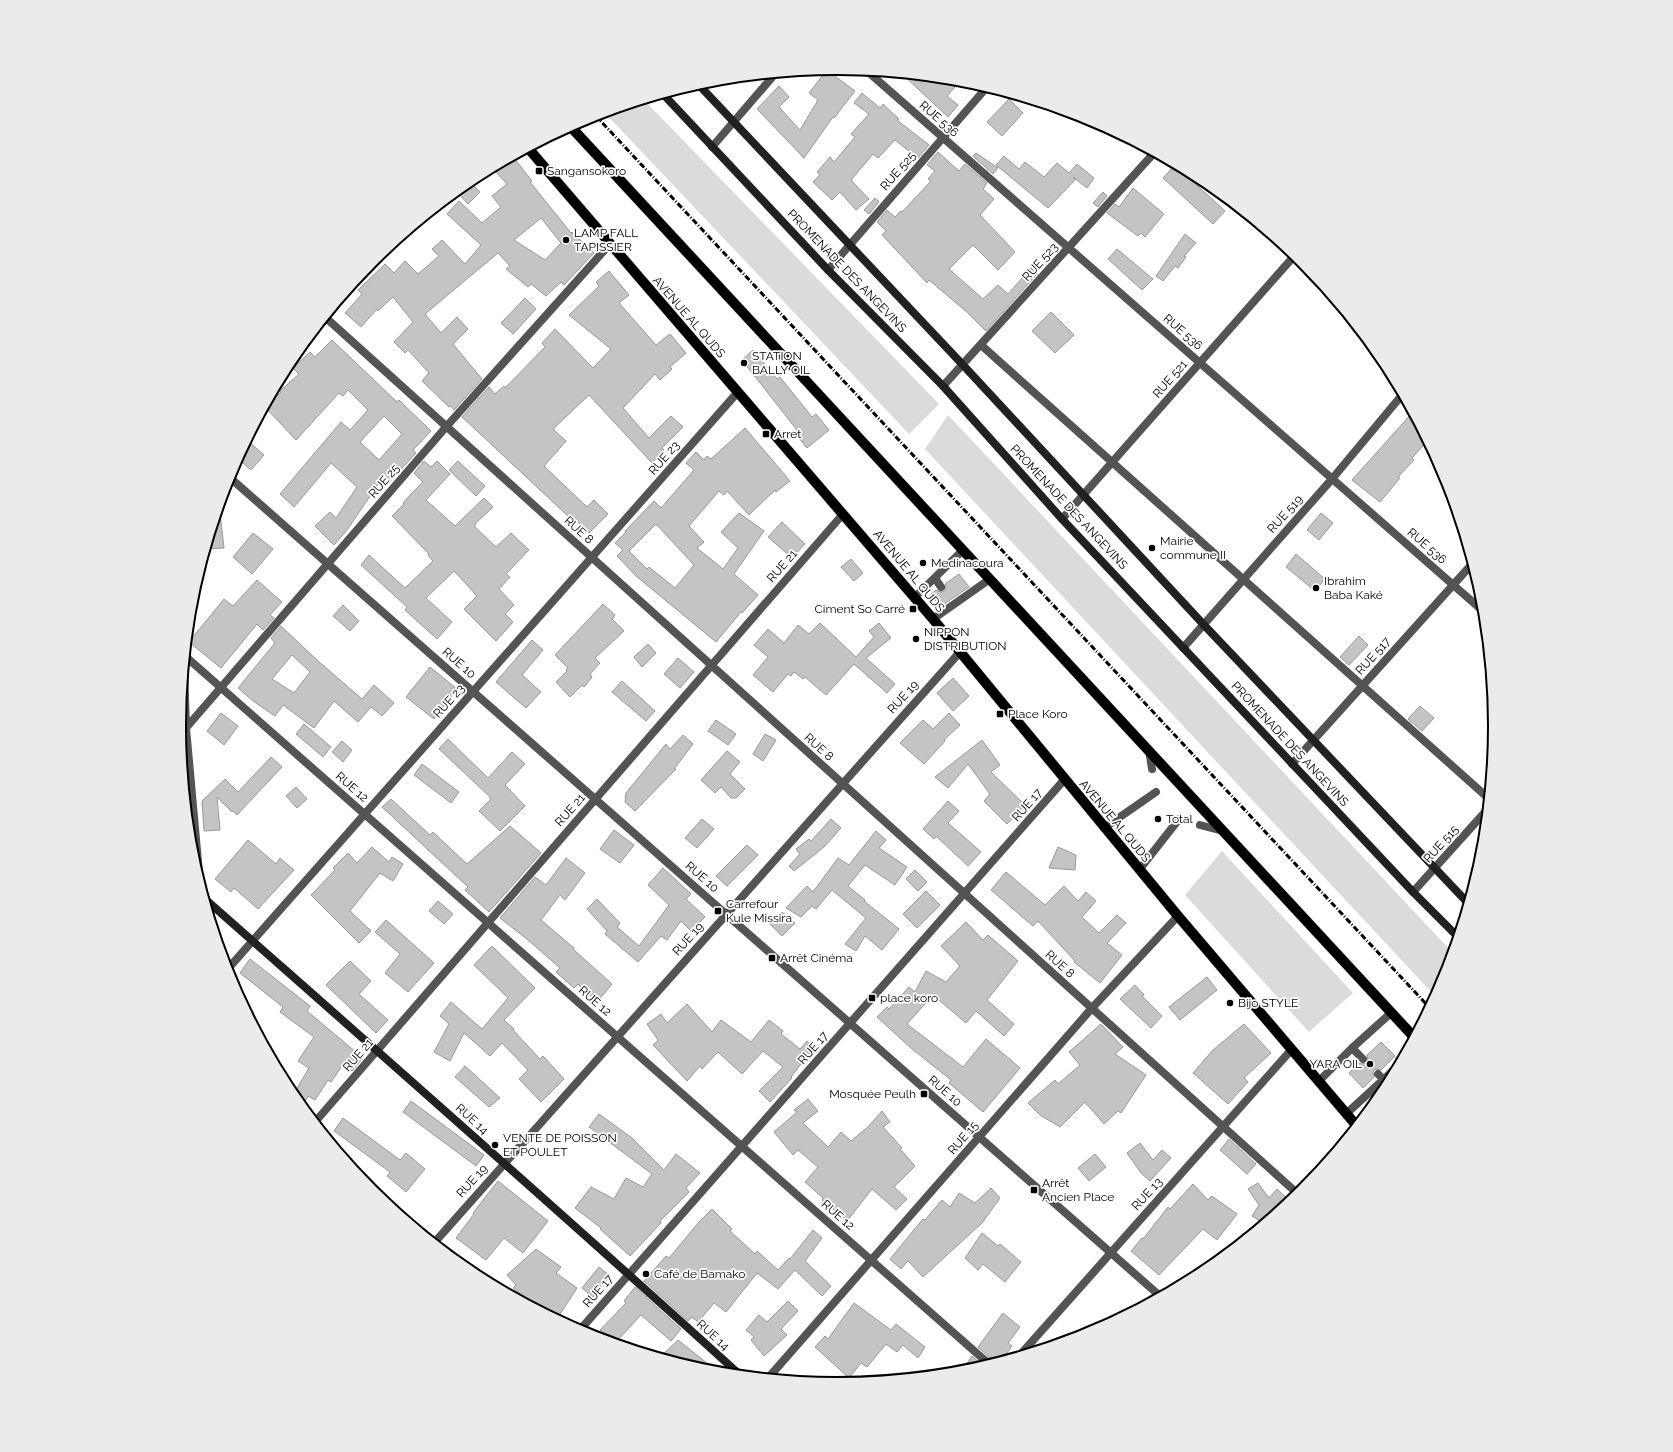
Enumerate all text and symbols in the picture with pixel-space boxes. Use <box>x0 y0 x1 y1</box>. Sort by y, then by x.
street label: RUE 536 <box>917 98 961 140</box>
street label: RUE 525 <box>877 148 919 193</box>
place label: Sangansokoro <box>547 164 626 178</box>
marker: Sangansokoro <box>534 166 544 176</box>
street label: PROMENADE DES ANGEVINS <box>785 207 909 335</box>
place label: LAMP FALL TAPISSIER <box>574 226 638 254</box>
marker: LAMP FALL TAPISSIER <box>561 235 571 245</box>
street label: RUE 523 <box>1019 240 1061 284</box>
street label: AVENUE AL QUDS <box>650 274 728 360</box>
street label: RUE 536 <box>1161 311 1205 353</box>
place label: STATION BALLY OIL <box>752 349 810 377</box>
street label: RUE 521 <box>1150 357 1190 401</box>
marker: STATION BALLY OIL <box>739 358 749 368</box>
place label: Arret <box>774 427 801 441</box>
marker: Arret <box>761 429 771 439</box>
street label: RUE 23 <box>646 438 682 478</box>
street label: PROMENADE DES ANGEVINS <box>1008 442 1130 572</box>
street label: RUE 25 <box>366 461 403 501</box>
street label: RUE 519 <box>1264 492 1306 536</box>
street label: RUE 8 <box>562 513 596 547</box>
street label: RUE 536 <box>1405 525 1449 567</box>
street label: AVENUE AL QUDS <box>871 527 947 615</box>
place label: Mairie commune II <box>1160 534 1226 562</box>
marker: Mairie commune II <box>1147 543 1157 553</box>
street label: RUE 21 <box>764 547 800 585</box>
place label: Medinacoura <box>931 556 1004 570</box>
marker: Medinacoura <box>918 558 928 568</box>
place label: Ibrahim Baba Kaké <box>1324 574 1383 602</box>
marker: Ibrahim Baba Kaké <box>1311 583 1321 593</box>
place label: Ciment So Carré <box>815 602 905 616</box>
marker: Ciment So Carré <box>908 604 918 614</box>
place label: NIPPON DISTRIBUTION <box>924 625 1007 653</box>
marker: NIPPON DISTRIBUTION <box>911 634 921 644</box>
street label: RUE 517 <box>1353 634 1394 678</box>
street label: RUE 10 <box>439 645 479 681</box>
street label: RUE 19 <box>885 678 921 716</box>
street label: PROMENADE DES ANGEVINS <box>1229 679 1351 809</box>
street label: RUE 23 <box>430 681 468 721</box>
place label: Place Koro <box>1008 707 1068 721</box>
marker: Place Koro <box>995 709 1005 719</box>
street label: RUE 8 <box>802 730 836 764</box>
street label: RUE 12 <box>333 769 371 805</box>
street label: AVENUE AL QUDS <box>1077 777 1153 865</box>
street label: RUE 17 <box>1009 785 1045 824</box>
street label: RUE 21 <box>552 791 588 829</box>
place label: Total <box>1166 812 1194 826</box>
marker: Total <box>1153 814 1163 824</box>
street label: RUE 515 <box>1421 822 1462 866</box>
street label: RUE 10 <box>682 859 722 895</box>
place label: Carrefour Kule Missira <box>726 897 792 925</box>
marker: Carrefour Kule Missira <box>713 906 723 916</box>
street label: RUE 19 <box>670 920 706 958</box>
street label: RUE 8 <box>1043 947 1077 981</box>
place label: Arrêt Cinéma <box>780 951 853 965</box>
marker: Arrêt Cinéma <box>767 953 777 963</box>
street label: RUE 12 <box>576 983 614 1019</box>
place label: place koro <box>880 991 938 1005</box>
marker: place koro <box>867 993 877 1003</box>
place label: Bijo STYLE <box>1238 996 1298 1010</box>
marker: Bijo STYLE <box>1225 998 1235 1008</box>
street label: RUE 17 <box>795 1028 831 1067</box>
street label: RUE 21 <box>340 1036 376 1074</box>
place label: YARA OIL <box>1309 1057 1362 1071</box>
marker: YARA OIL <box>1365 1059 1375 1069</box>
street label: RUE 10 <box>925 1073 965 1109</box>
place label: Mosquée Peulh <box>829 1087 916 1101</box>
marker: Mosquée Peulh <box>919 1089 929 1099</box>
street label: RUE 14 <box>453 1101 491 1138</box>
street label: RUE 15 <box>945 1118 981 1157</box>
place label: VENTE DE POISSON ET POULET <box>503 1131 617 1159</box>
marker: VENTE DE POISSON ET POULET <box>490 1140 500 1150</box>
street label: RUE 19 <box>454 1162 490 1200</box>
street label: RUE 13 <box>1129 1175 1165 1213</box>
place label: Arrêt Ancien Place <box>1042 1176 1114 1204</box>
marker: Arrêt Ancien Place <box>1029 1185 1039 1195</box>
street label: RUE 12 <box>819 1197 857 1233</box>
place label: Café de Bamako <box>654 1267 745 1281</box>
marker: Café de Bamako <box>641 1269 651 1279</box>
street label: RUE 17 <box>580 1271 616 1310</box>
street label: RUE 14 <box>694 1317 732 1354</box>

